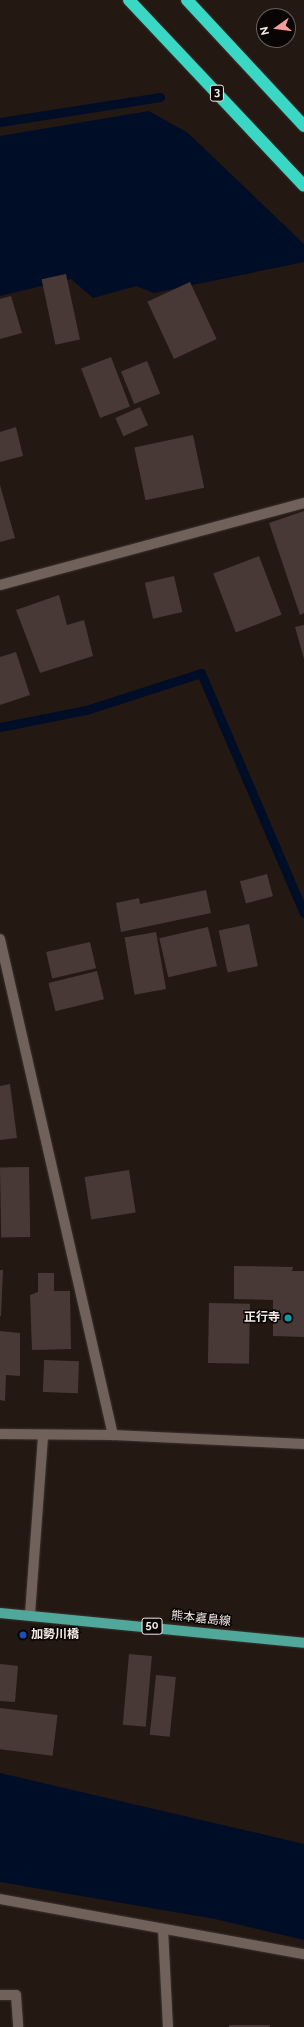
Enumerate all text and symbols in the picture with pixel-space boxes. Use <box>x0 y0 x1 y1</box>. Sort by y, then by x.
north arrow <box>256 8 296 48</box>
text: N <box>258 25 272 36</box>
road number: 3 <box>209 84 225 102</box>
place label: 正行寺 <box>244 1311 280 1325</box>
marker: 正行寺 <box>283 1313 293 1323</box>
street label: 熊本嘉島線 <box>170 1609 232 1629</box>
road number: 50 <box>141 1617 163 1635</box>
place label: 加勢川橋 <box>31 1628 79 1642</box>
marker: 加勢川橋 <box>18 1630 28 1640</box>

